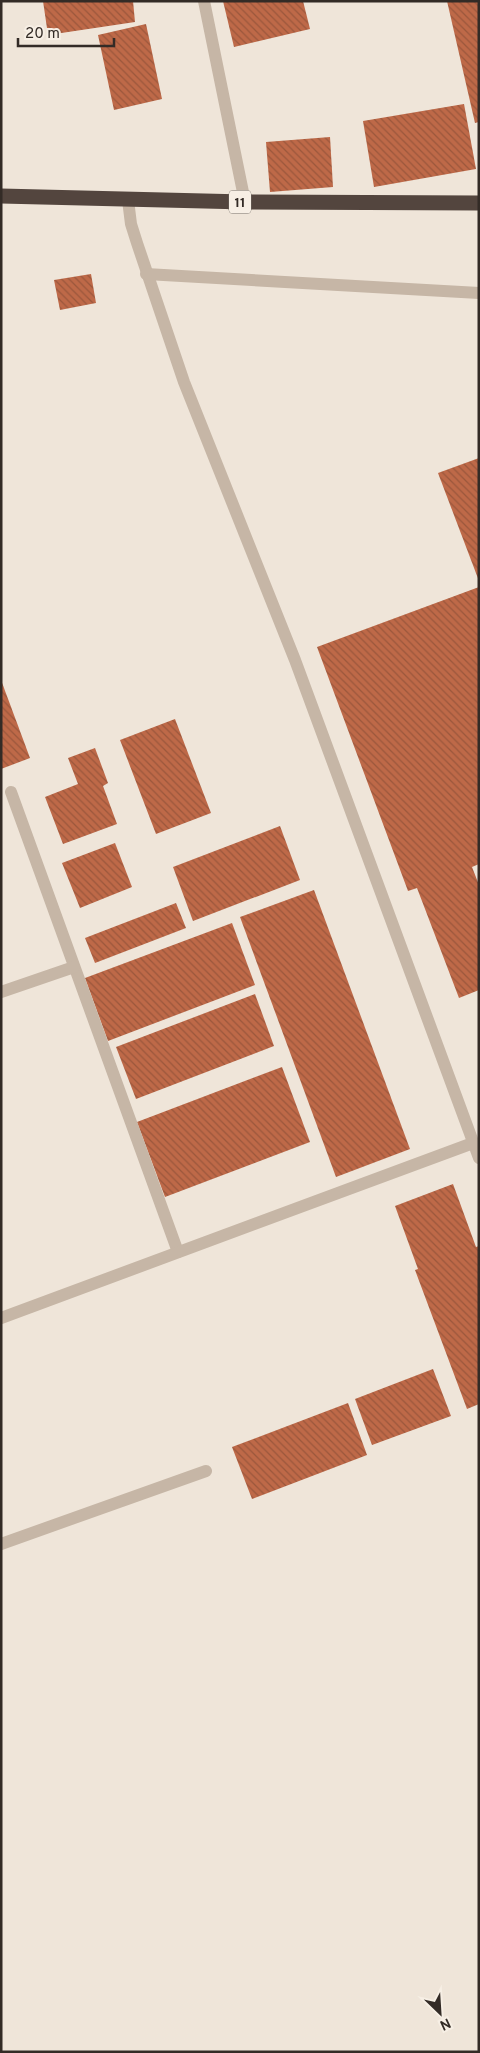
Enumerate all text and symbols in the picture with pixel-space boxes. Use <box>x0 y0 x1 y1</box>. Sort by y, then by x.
scale bar <box>18 15 114 47</box>
text: 20 m <box>25 25 60 44</box>
road number: 11 <box>229 190 251 213</box>
north arrow <box>415 1988 465 2038</box>
text: N <box>437 2014 453 2033</box>

